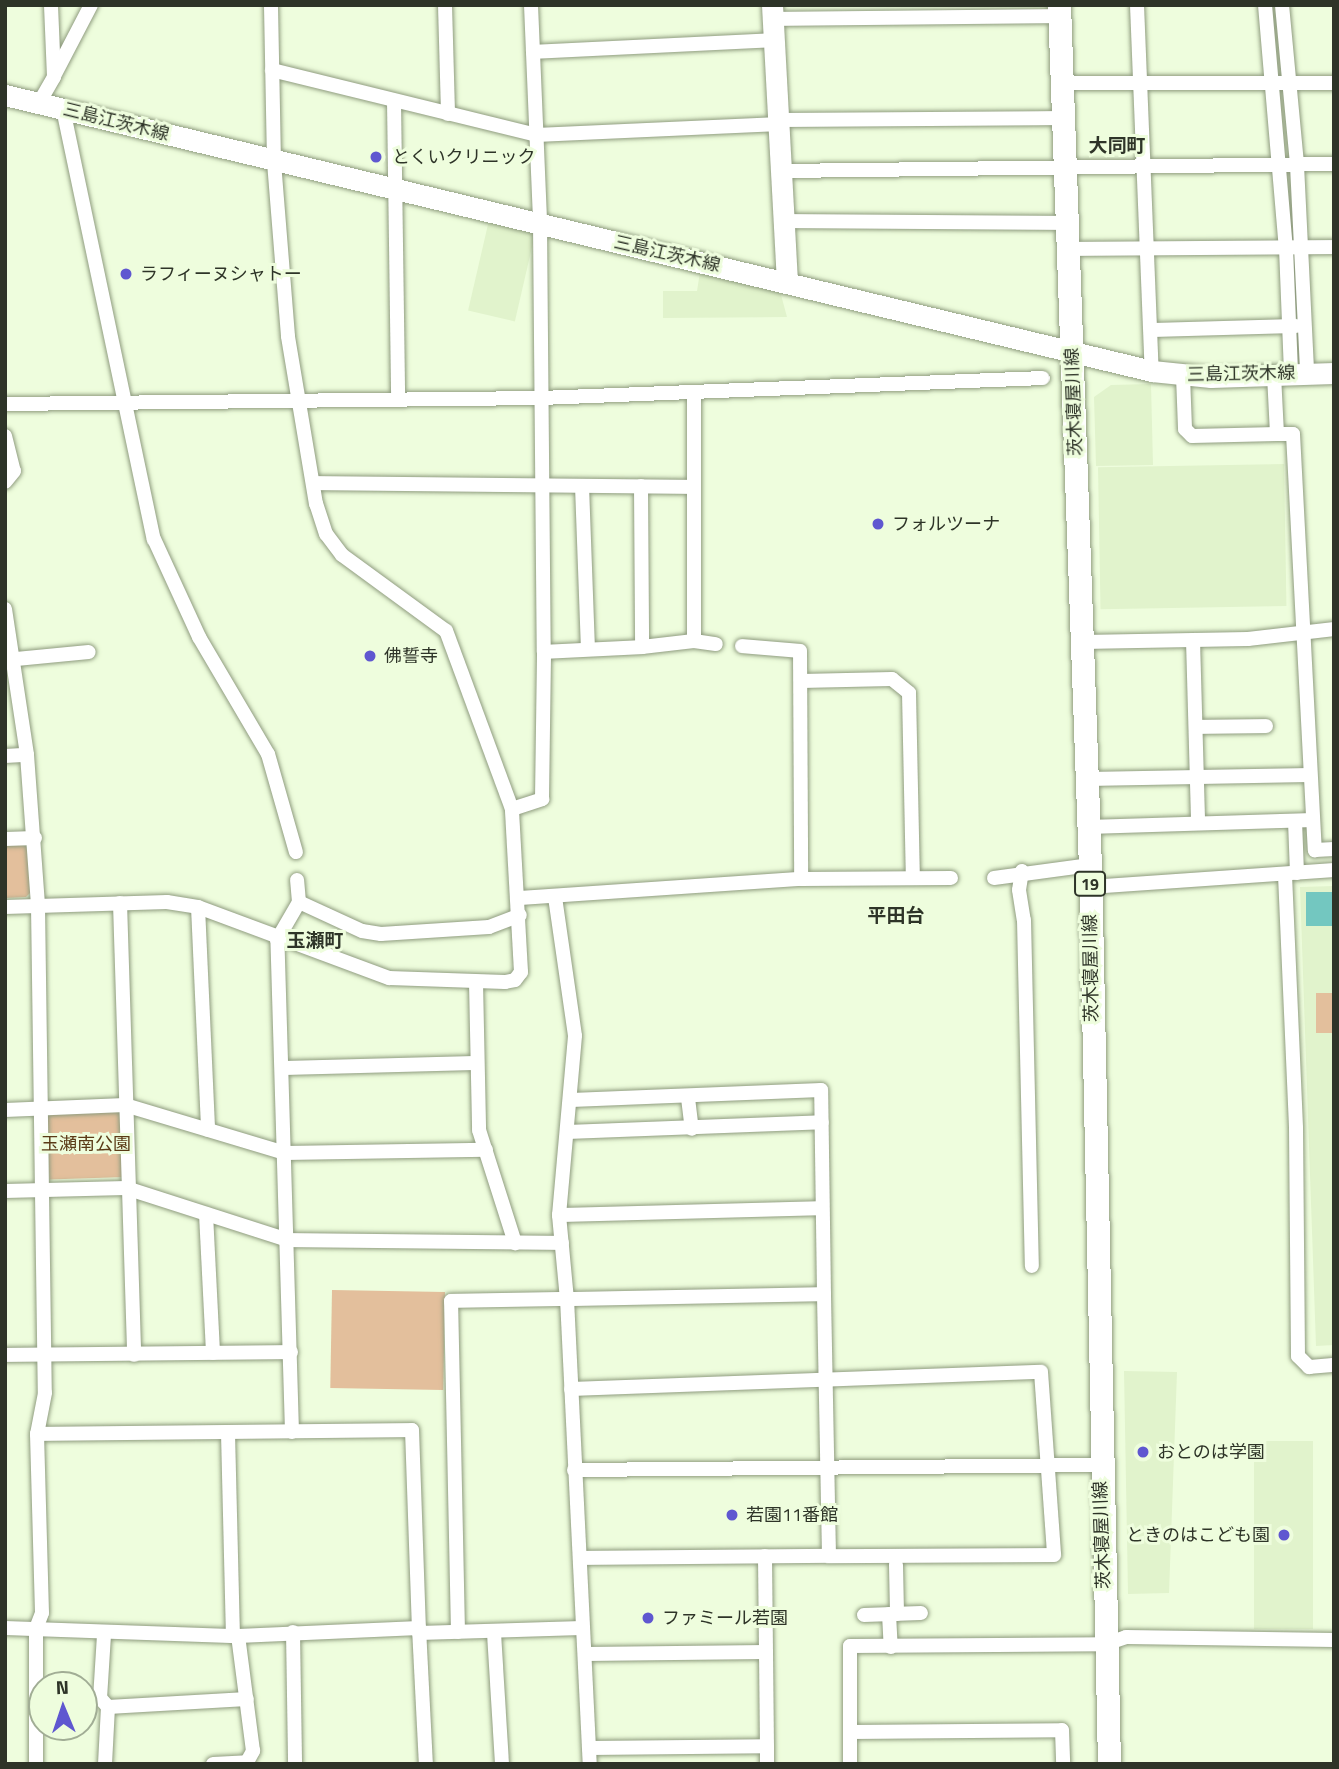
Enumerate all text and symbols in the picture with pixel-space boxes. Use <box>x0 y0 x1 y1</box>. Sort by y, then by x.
street label: 三島江茨木線 <box>61 98 171 146</box>
district label: 大同町 <box>1089 134 1145 156</box>
place label: とくいクリニック <box>392 146 536 168</box>
marker: とくいクリニック <box>366 147 386 167</box>
street label: 三島江茨木線 <box>612 231 722 277</box>
place label: ラフィーヌシャトー <box>140 263 302 285</box>
marker: ラフィーヌシャトー <box>118 266 134 282</box>
street label: 茨木寝屋川線 <box>1061 348 1087 456</box>
street label: 三島江茨木線 <box>1187 362 1295 386</box>
place label: フォルツーナ <box>892 513 1000 535</box>
marker: フォルツーナ <box>870 516 886 532</box>
place label: 佛誓寺 <box>384 645 438 667</box>
marker: 佛誓寺 <box>362 648 378 664</box>
road number: 19 <box>1072 872 1108 897</box>
district label: 平田台 <box>868 904 924 926</box>
street label: 茨木寝屋川線 <box>1079 914 1103 1022</box>
district label: 玉瀬町 <box>287 929 343 951</box>
park label: 玉瀬南公園 <box>41 1133 131 1155</box>
place label: おとのは学園 <box>1157 1441 1265 1463</box>
marker: おとのは学園 <box>1135 1444 1151 1460</box>
street label: 茨木寝屋川線 <box>1089 1481 1115 1589</box>
place label: 若園11番館 <box>746 1504 838 1526</box>
marker: 若園11番館 <box>724 1507 740 1523</box>
place label: ときのはこども園 <box>1126 1524 1270 1546</box>
marker: ときのはこども園 <box>1276 1527 1292 1543</box>
place label: ファミール若園 <box>662 1607 788 1629</box>
marker: ファミール若園 <box>640 1610 656 1626</box>
north arrow <box>28 1671 98 1741</box>
text: N <box>55 1672 69 1701</box>

